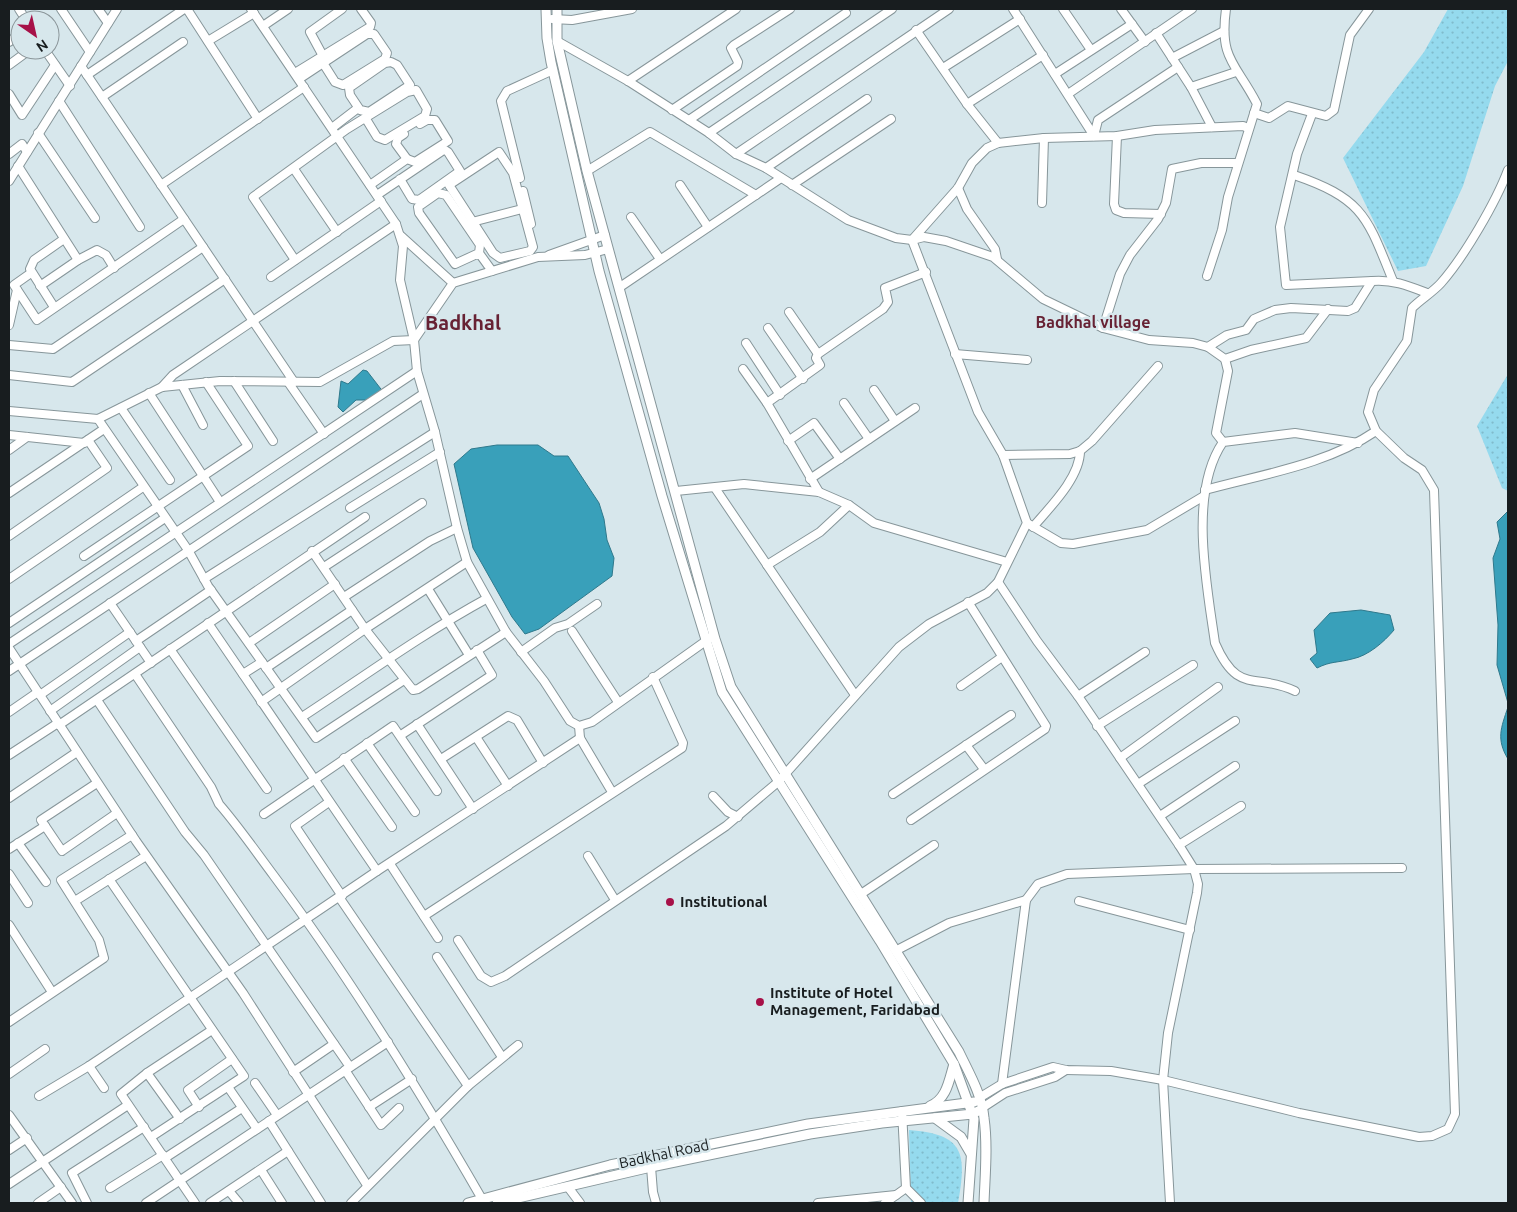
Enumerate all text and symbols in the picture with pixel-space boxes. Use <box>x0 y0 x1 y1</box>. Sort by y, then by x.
north arrow <box>10 10 60 60</box>
text: N <box>33 36 51 55</box>
district label: Badkhal <box>425 311 501 334</box>
district label: Badkhal village <box>1036 313 1150 331</box>
place label: Institutional <box>680 893 768 910</box>
marker: Institutional <box>664 896 676 908</box>
place label: Institute of Hotel Management, Faridabad <box>770 984 940 1018</box>
marker: Institute of Hotel Management, Faridabad <box>754 996 766 1008</box>
street label: Badkhal Road <box>617 1136 711 1171</box>

